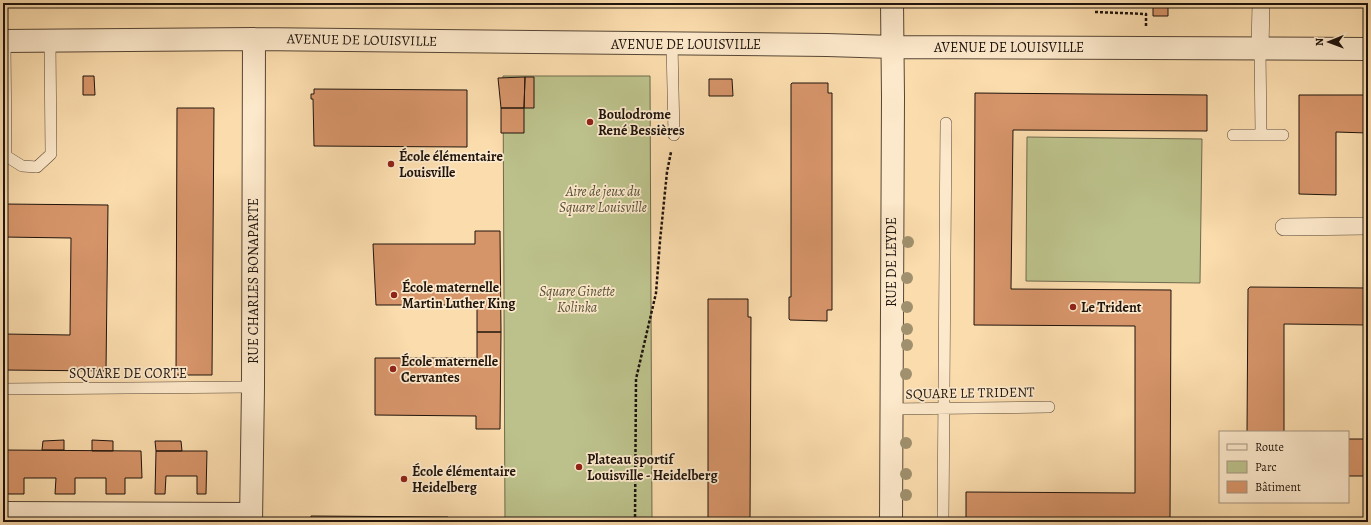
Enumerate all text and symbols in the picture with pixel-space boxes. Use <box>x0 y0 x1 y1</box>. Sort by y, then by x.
north arrow <box>1309 22 1349 62</box>
street label: AVENUE DE LOUISVILLE <box>286 29 437 51</box>
street label: AVENUE DE LOUISVILLE <box>610 35 761 54</box>
street label: AVENUE DE LOUISVILLE <box>933 38 1084 57</box>
text: N <box>1312 38 1327 46</box>
place label: Boulodrome René Bessières <box>598 105 685 140</box>
marker: Boulodrome René Bessières <box>585 117 595 127</box>
place label: École élémentaire Louisville <box>399 147 503 182</box>
marker: École élémentaire Louisville <box>386 159 396 169</box>
park label: Aire de jeux du Square Louisville <box>559 182 647 217</box>
street label: RUE CHARLES BONAPARTE <box>244 198 263 364</box>
street label: RUE DE LEYDE <box>882 217 901 307</box>
place label: École maternelle Martin Luther King <box>402 278 516 313</box>
park label: Square Ginette Kolinka <box>539 282 615 317</box>
marker: École maternelle Martin Luther King <box>389 290 399 300</box>
place label: Le Trident <box>1081 298 1142 317</box>
marker: Le Trident <box>1068 302 1078 312</box>
place label: École maternelle Cervantes <box>401 352 499 387</box>
street label: SQUARE DE CORTE <box>69 364 187 383</box>
marker: École maternelle Cervantes <box>388 364 398 374</box>
street label: SQUARE LE TRIDENT <box>905 382 1035 404</box>
legend <box>1219 431 1349 503</box>
text: Route <box>1255 439 1284 455</box>
place label: Plateau sportif Louisville - Heidelberg <box>587 450 719 485</box>
text: Parc <box>1255 459 1277 475</box>
place label: École élémentaire Heidelberg <box>412 462 516 497</box>
marker: Plateau sportif Louisville - Heidelberg <box>574 462 584 472</box>
marker: École élémentaire Heidelberg <box>399 474 409 484</box>
text: Bâtiment <box>1255 479 1301 495</box>

